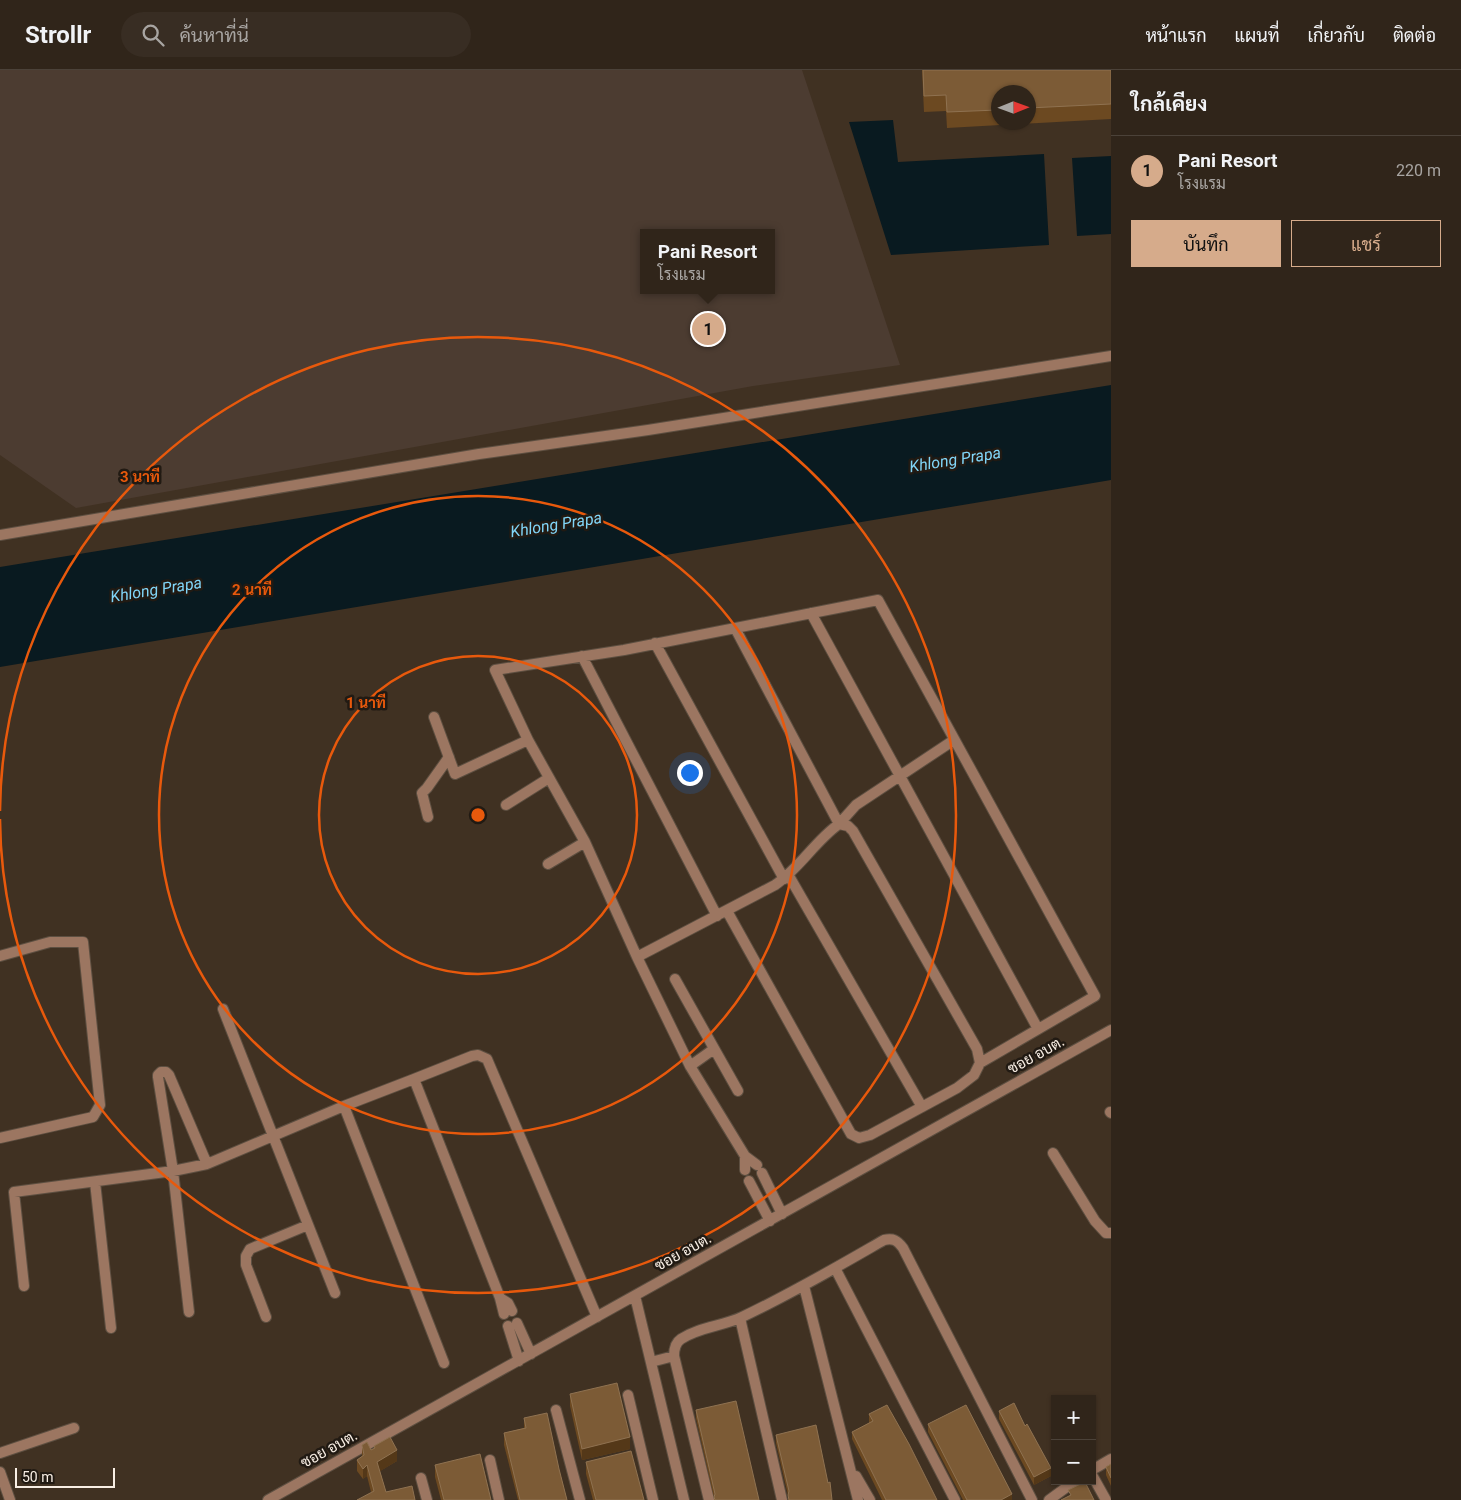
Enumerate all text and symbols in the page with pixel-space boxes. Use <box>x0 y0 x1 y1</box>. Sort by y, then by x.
search box <box>121 12 471 57</box>
text: Strollr <box>25 21 91 49</box>
icon: search <box>139 21 167 49</box>
text: ค้นหาที่นี่ <box>179 24 249 47</box>
text: หน้าแรก <box>1145 25 1207 46</box>
text: แผนที่ <box>1235 25 1279 46</box>
text: เกี่ยวกับ <box>1307 25 1365 46</box>
text: ติดต่อ <box>1393 25 1436 46</box>
north arrow <box>991 85 1036 130</box>
text: ใกล้เคียง <box>1131 92 1207 116</box>
text: Pani Resort <box>1178 149 1277 172</box>
text: 1 <box>1142 161 1152 180</box>
text: 220 m <box>1396 161 1441 180</box>
text: โรงแรม <box>1178 174 1226 193</box>
button: บันทึก <box>1131 220 1281 267</box>
button: แชร์ <box>1291 220 1441 267</box>
popup <box>640 229 775 294</box>
text: Pani Resort <box>658 240 757 263</box>
text: โรงแรม <box>658 265 706 284</box>
pin: 1 <box>692 310 724 348</box>
water label: Khlong Prapa <box>908 443 1002 476</box>
text: 3 นาที <box>120 467 160 486</box>
water label: Khlong Prapa <box>509 508 603 541</box>
water label: Khlong Prapa <box>109 573 203 606</box>
text: 2 นาที <box>232 580 272 599</box>
text: 1 นาที <box>346 693 386 712</box>
your location <box>677 760 703 786</box>
centre of rings <box>469 806 487 824</box>
street label: ซอย อบต. <box>1005 1032 1067 1078</box>
street label: ซอย อบต. <box>652 1229 714 1275</box>
map controls <box>1051 1395 1096 1485</box>
button: + <box>1051 1395 1096 1440</box>
street label: ซอย อบต. <box>298 1426 360 1472</box>
button: − <box>1051 1440 1096 1485</box>
scale bar <box>15 1465 115 1488</box>
text: 50 m <box>22 1469 54 1485</box>

